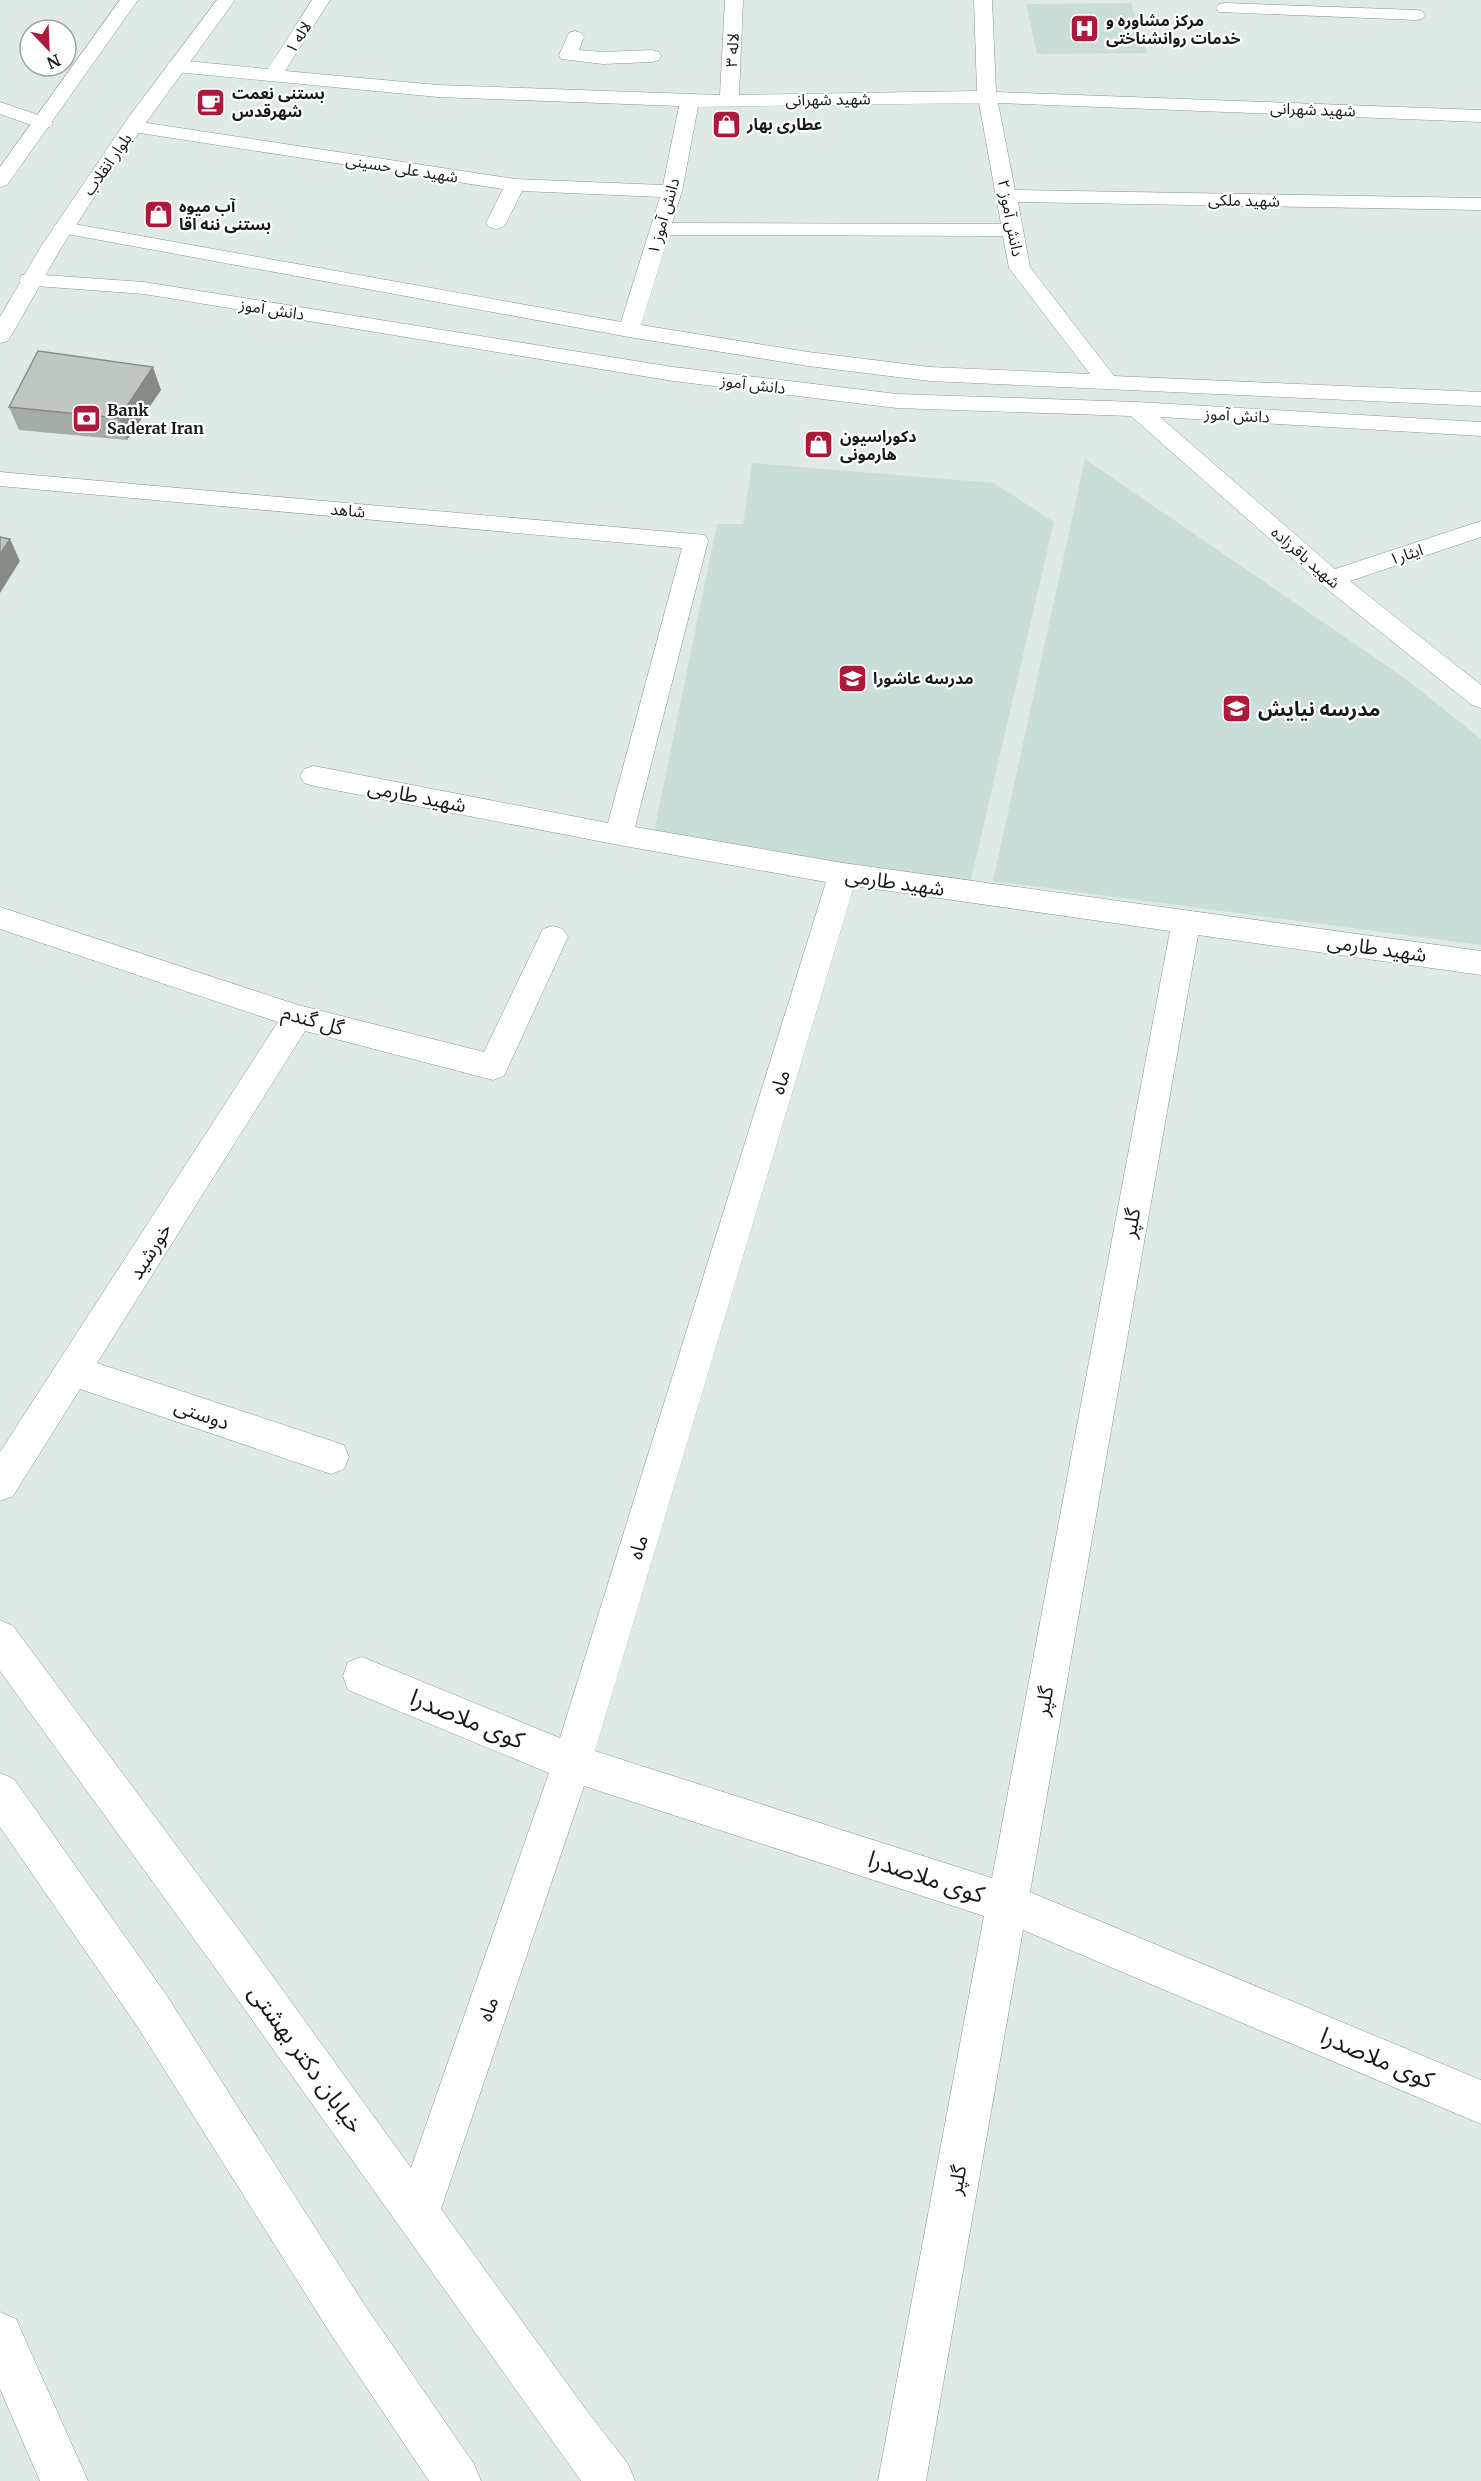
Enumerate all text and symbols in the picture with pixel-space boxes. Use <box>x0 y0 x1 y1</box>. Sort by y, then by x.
place label: مرکز مشاوره و خدمات روانشناختی <box>1106 10 1241 48</box>
hospital icon: مرکز مشاوره و خدمات روانشناختی <box>1069 13 1101 45</box>
street label: لاله ۱ <box>280 17 316 57</box>
north arrow <box>18 18 78 78</box>
street label: لاله ۳ <box>721 32 743 68</box>
text: N <box>44 50 64 74</box>
place label: بستنی نعمت شهرقدس <box>232 83 325 121</box>
cafe icon: بستنی نعمت شهرقدس <box>195 86 227 118</box>
street label: شهید شهرانی <box>785 88 871 110</box>
street label: شهید شهرانی <box>1270 98 1356 120</box>
shop icon: عطاری بهار <box>710 108 742 140</box>
place label: عطاری بهار <box>746 114 823 134</box>
street label: بلوار انقلاب <box>78 129 136 199</box>
street label: شهید علی حسینی <box>344 149 460 187</box>
street label: دانش آموز ۱ <box>643 176 683 256</box>
street label: دانش آموز ۲ <box>994 178 1028 258</box>
street label: شهید ملکی <box>1208 189 1280 211</box>
place label: آب میوه بستنی ننه اقا <box>179 196 271 234</box>
shop icon: آب میوه بستنی ننه اقا <box>142 199 174 231</box>
street label: دانش آموز <box>237 294 306 324</box>
street label: دانش آموز <box>718 370 787 398</box>
place label: Bank Saderat Iran <box>107 400 204 438</box>
bank icon: Bank Saderat Iran <box>70 403 102 435</box>
street label: دانش آموز <box>1203 403 1270 427</box>
place label: دکوراسیون هارمونی <box>840 426 916 464</box>
shop icon: دکوراسیون هارمونی <box>803 429 835 461</box>
street label: شاهد <box>330 499 366 521</box>
street label: شهید باقرزاده <box>1267 522 1345 592</box>
street label: ایثار۱ <box>1387 539 1425 569</box>
school or university icon: مدرسه عاشورا <box>836 662 868 694</box>
place label: مدرسه عاشورا <box>873 668 974 688</box>
school or university icon: مدرسه نیایش <box>1221 693 1253 725</box>
place label: مدرسه نیایش <box>1258 696 1380 721</box>
street label: شهید طارمی <box>366 774 468 817</box>
street label: شهید طارمی <box>844 862 946 901</box>
street label: شهید طارمی <box>1326 928 1428 967</box>
street label: گل گندم <box>279 999 348 1043</box>
street label: ماه <box>764 1067 795 1097</box>
street label: گلپر <box>1115 1205 1147 1241</box>
street label: خورشید <box>123 1218 177 1284</box>
street label: دوستی <box>171 1393 233 1435</box>
street label: ماه <box>622 1532 653 1562</box>
street label: کوی ملاصدرا <box>406 1682 530 1756</box>
street label: گلپر <box>1028 1683 1060 1719</box>
street label: کوی ملاصدرا <box>864 1843 989 1910</box>
street label: خیابان دکتر بهشتی <box>242 1978 371 2139</box>
street label: ماه <box>472 1993 503 2024</box>
street label: کوی ملاصدرا <box>1316 2020 1440 2096</box>
street label: گلپر <box>941 2162 973 2198</box>

